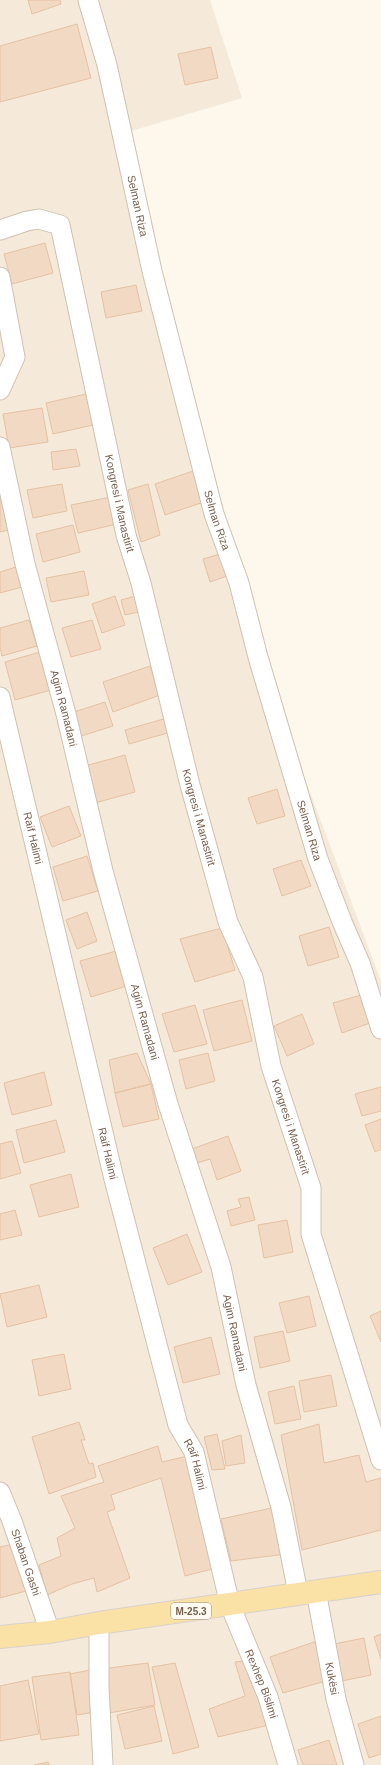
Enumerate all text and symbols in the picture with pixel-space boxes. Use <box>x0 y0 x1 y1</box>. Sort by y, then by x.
street label: Selman Riza <box>125 174 151 239</box>
street label: Kongresi i Manastirit <box>103 453 137 553</box>
street label: Selman Riza <box>202 489 233 552</box>
street label: Agim Ramadani <box>48 669 79 748</box>
street label: Kongresi i Manastirit <box>180 768 218 867</box>
street label: Selman Riza <box>295 799 324 863</box>
street label: Raif Halimi <box>21 811 45 865</box>
street label: Agim Ramadani <box>129 982 161 1061</box>
street label: Kongresi i Manastirit <box>270 1078 312 1176</box>
street label: Raif Halimi <box>96 1126 120 1181</box>
street label: Agim Ramadani <box>221 1293 249 1372</box>
street label: Raif Halimi <box>181 1436 209 1491</box>
street label: Shaban Gashi <box>9 1527 43 1597</box>
road number: M-25.3 <box>171 1603 211 1619</box>
street label: Rexhep Bislimi <box>243 1648 280 1720</box>
street label: Kukësi <box>323 1661 341 1696</box>

